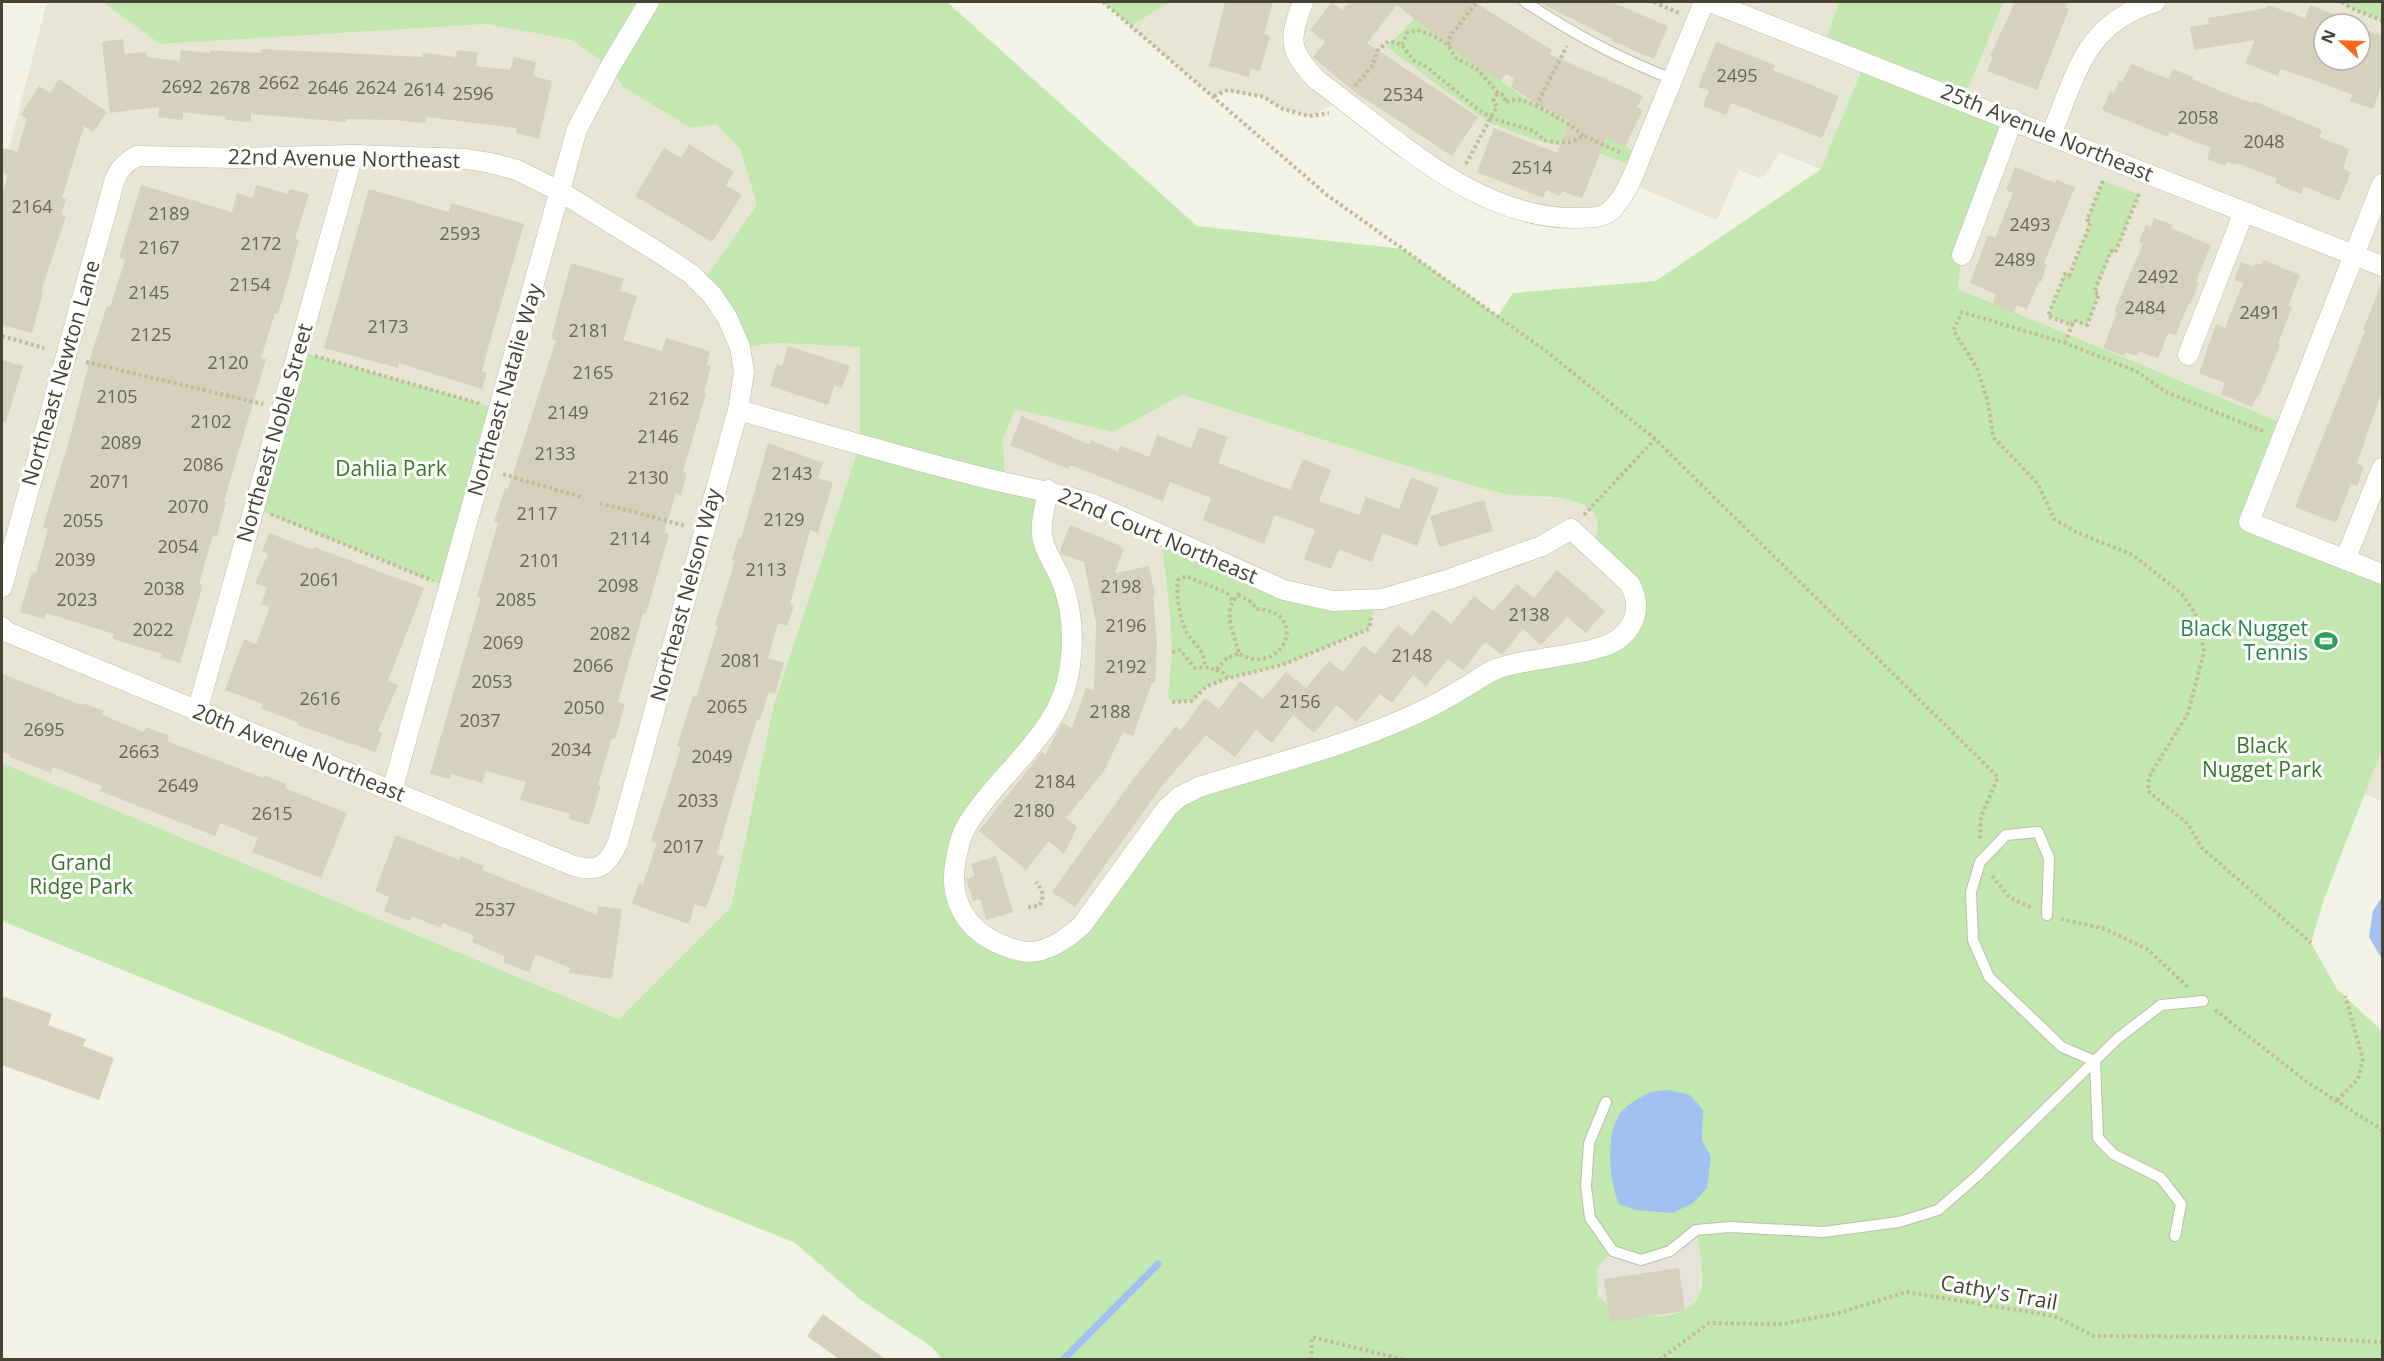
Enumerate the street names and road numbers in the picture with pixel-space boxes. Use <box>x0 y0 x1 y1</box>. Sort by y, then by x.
street label: 25th Avenue Northeast <box>1937 77 2158 188</box>
street label: 22nd Avenue Northeast <box>228 142 460 174</box>
street label: Northeast Newton Lane <box>14 257 106 489</box>
street label: Northeast Natalie Way <box>460 280 548 499</box>
street label: Northeast Noble Street <box>229 320 319 545</box>
street label: 22nd Court Northeast <box>1055 480 1262 590</box>
street label: Northeast Nelson Way <box>643 485 727 704</box>
street label: 20th Avenue Northeast <box>189 697 410 808</box>
street label: Cathy's Trail <box>1939 1268 2060 1316</box>

